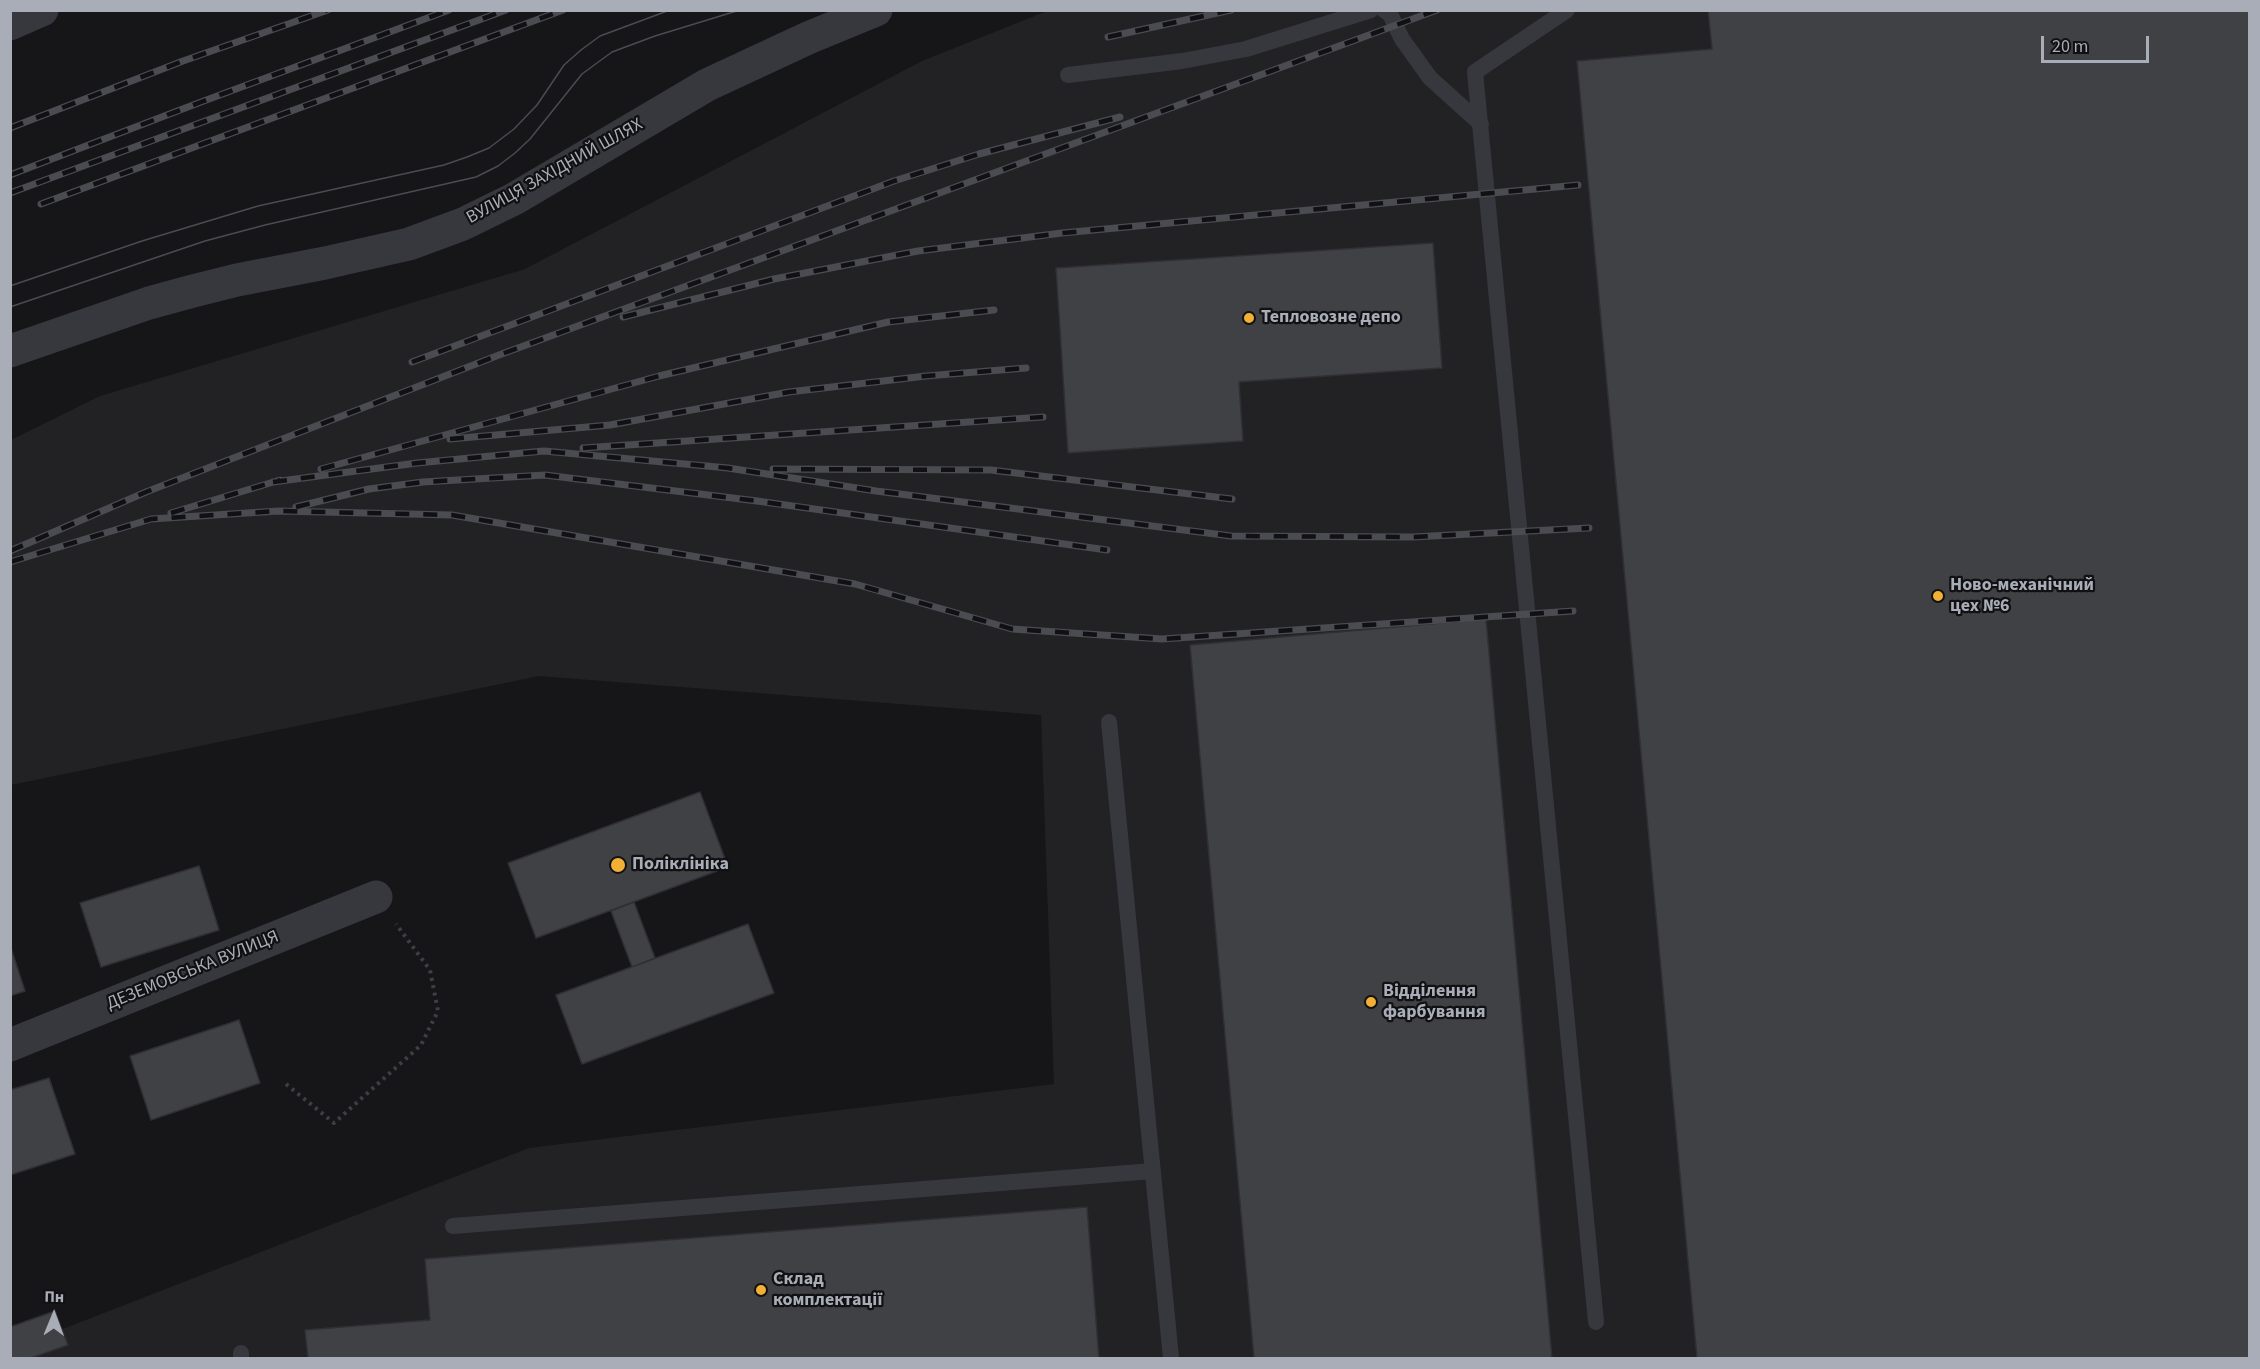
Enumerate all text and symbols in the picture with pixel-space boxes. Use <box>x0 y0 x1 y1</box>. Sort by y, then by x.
scale bar <box>2044 24 2152 62</box>
text: 20 m <box>2052 34 2088 59</box>
street label: ВУЛИЦЯ ЗАХІДНИЙ ШЛЯХ <box>463 114 647 230</box>
place label: Тепловозне депо <box>1261 307 1401 329</box>
marker: Тепловозне депо <box>1242 311 1256 325</box>
place label: Ново-механічний цех №6 <box>1950 575 2094 618</box>
marker: Ново-механічний цех №6 <box>1931 589 1945 603</box>
place label: Поліклініка <box>632 854 729 876</box>
marker: Поліклініка <box>609 856 627 874</box>
street label: ДЕЗЕМОВСЬКА ВУЛИЦЯ <box>104 927 282 1015</box>
place label: Відділення фарбування <box>1383 981 1486 1024</box>
marker: Відділення фарбування <box>1364 995 1378 1009</box>
place label: Склад комплектації <box>773 1269 883 1312</box>
marker: Склад комплектації <box>754 1283 768 1297</box>
north arrow <box>24 1285 84 1345</box>
text: Пн <box>44 1286 64 1308</box>

